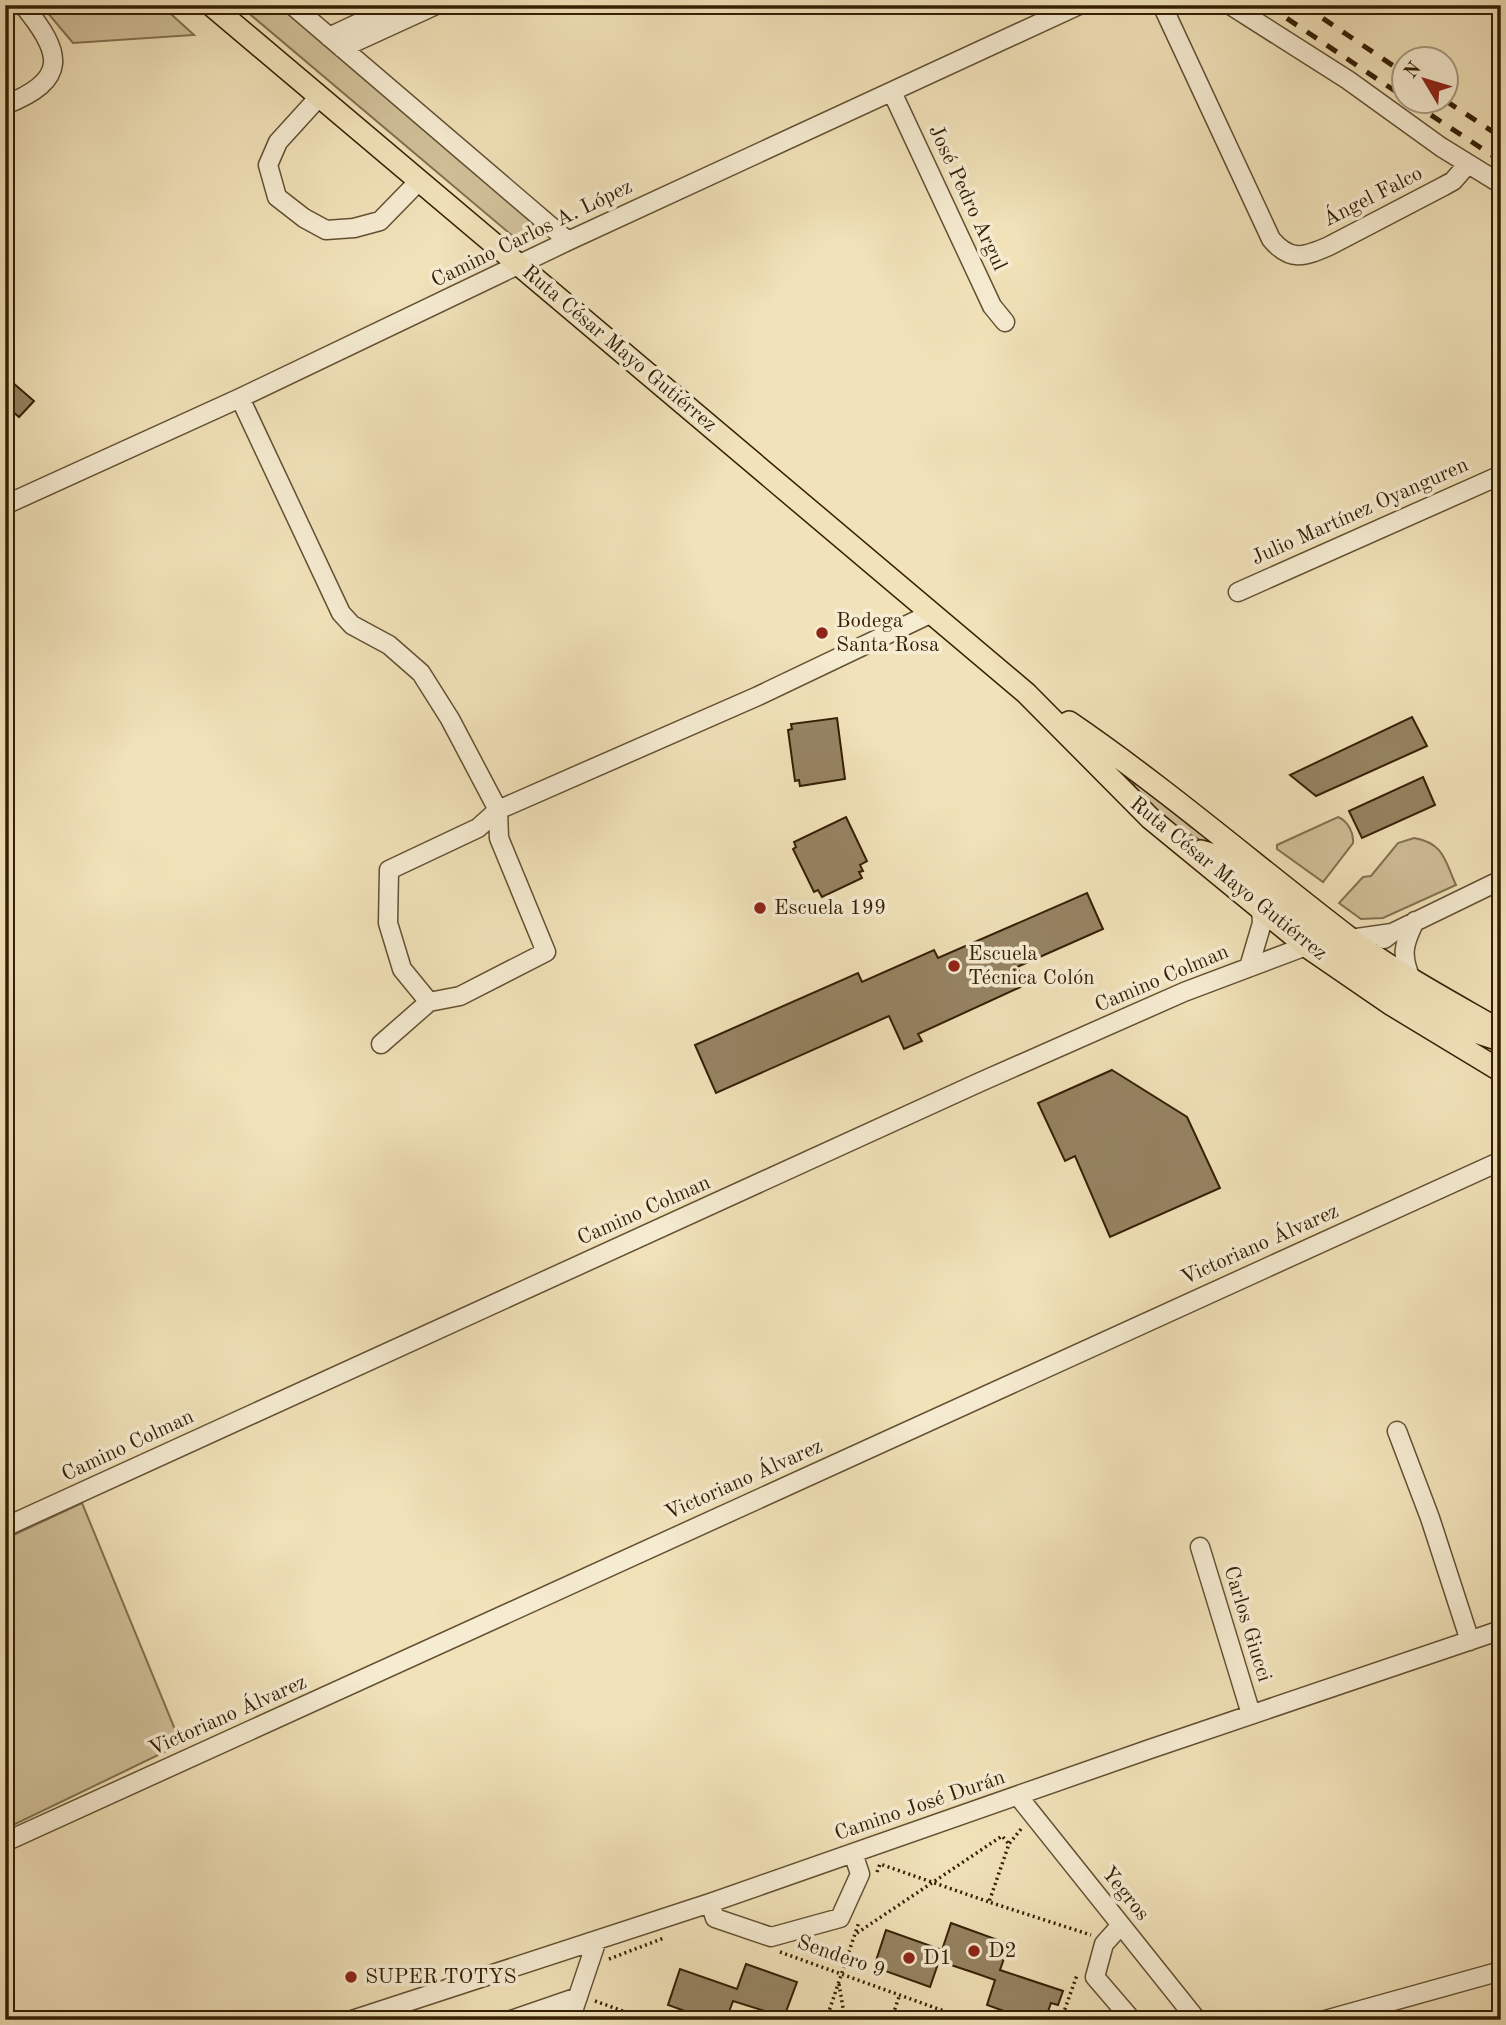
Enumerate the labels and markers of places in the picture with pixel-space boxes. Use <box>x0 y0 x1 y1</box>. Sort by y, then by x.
place label: Bodega Santa Rosa <box>836 611 939 656</box>
marker: Bodega Santa Rosa <box>814 625 830 641</box>
place label: Escuela 199 <box>774 898 886 919</box>
marker: Escuela 199 <box>752 900 768 916</box>
place label: Escuela Técnica Colón <box>968 944 1095 989</box>
marker: Escuela Técnica Colón <box>946 958 962 974</box>
place label: D2 <box>988 1941 1017 1962</box>
marker: D2 <box>966 1943 982 1959</box>
place label: D1 <box>923 1948 952 1969</box>
marker: D1 <box>901 1950 917 1966</box>
place label: SUPER TOTYS <box>365 1967 517 1988</box>
marker: SUPER TOTYS <box>343 1969 359 1985</box>

